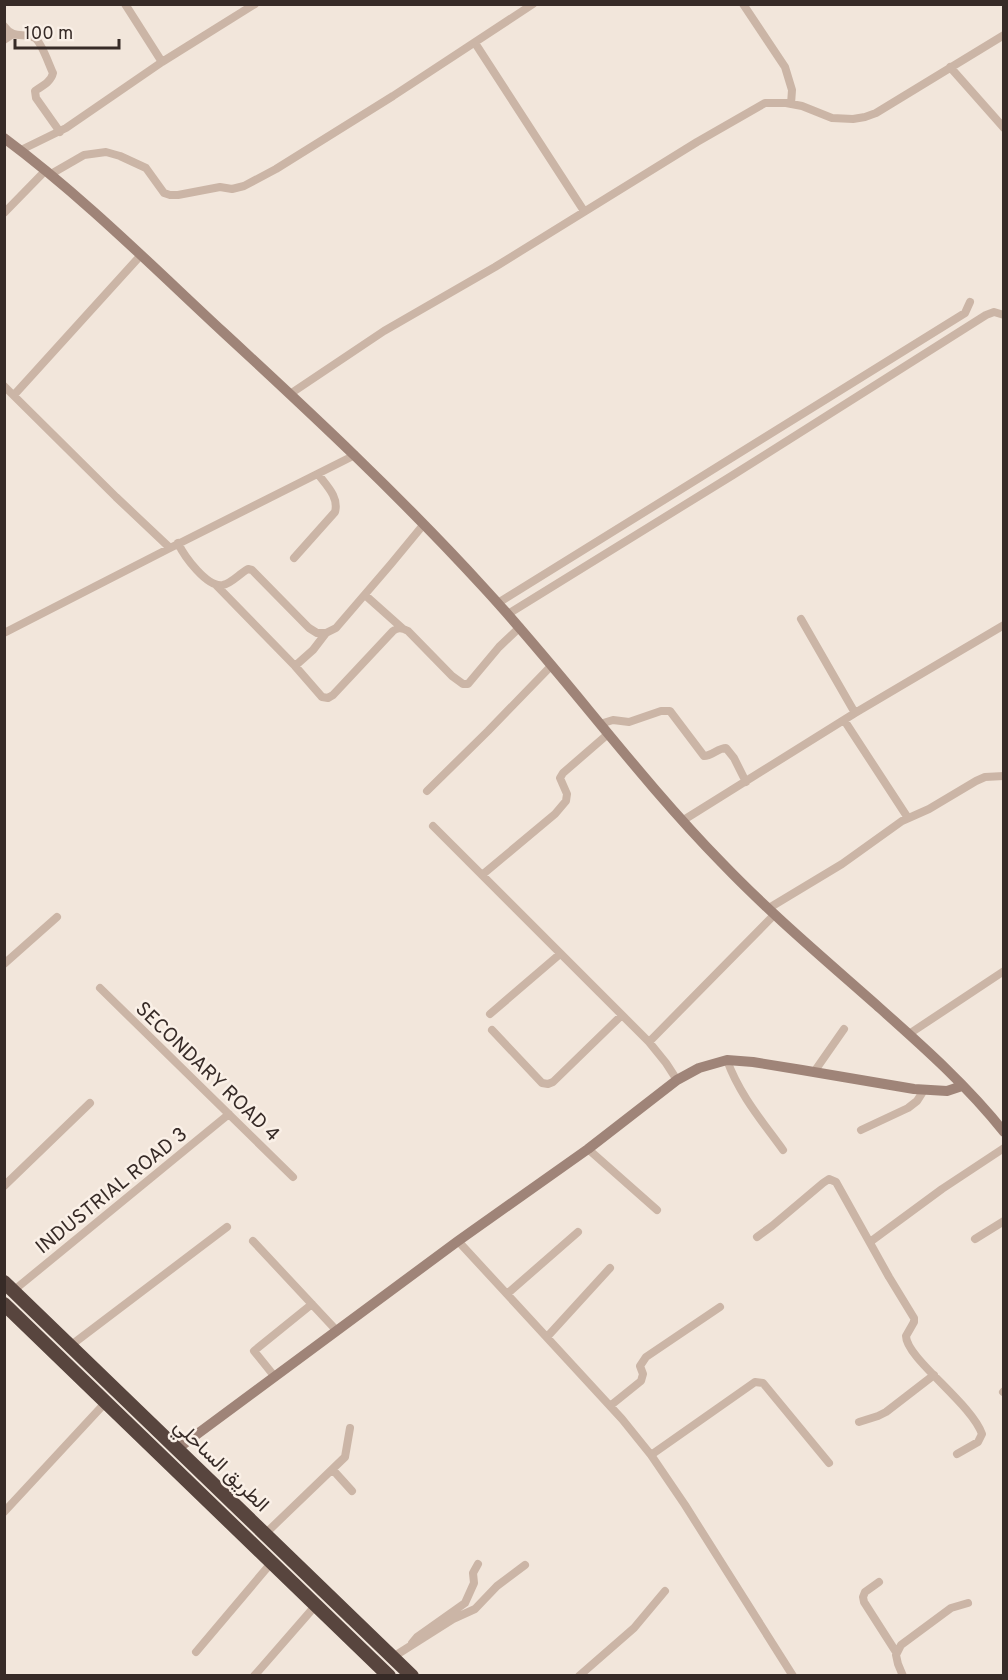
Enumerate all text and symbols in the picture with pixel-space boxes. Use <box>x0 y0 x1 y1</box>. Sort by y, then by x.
scale bar <box>15 12 118 50</box>
text: 100 m <box>24 23 73 46</box>
street label: SECONDARY ROAD 4 <box>129 997 284 1148</box>
street label: INDUSTRIAL ROAD 3 <box>31 1122 194 1261</box>
street label: الطريق الساحلي <box>166 1414 274 1520</box>

